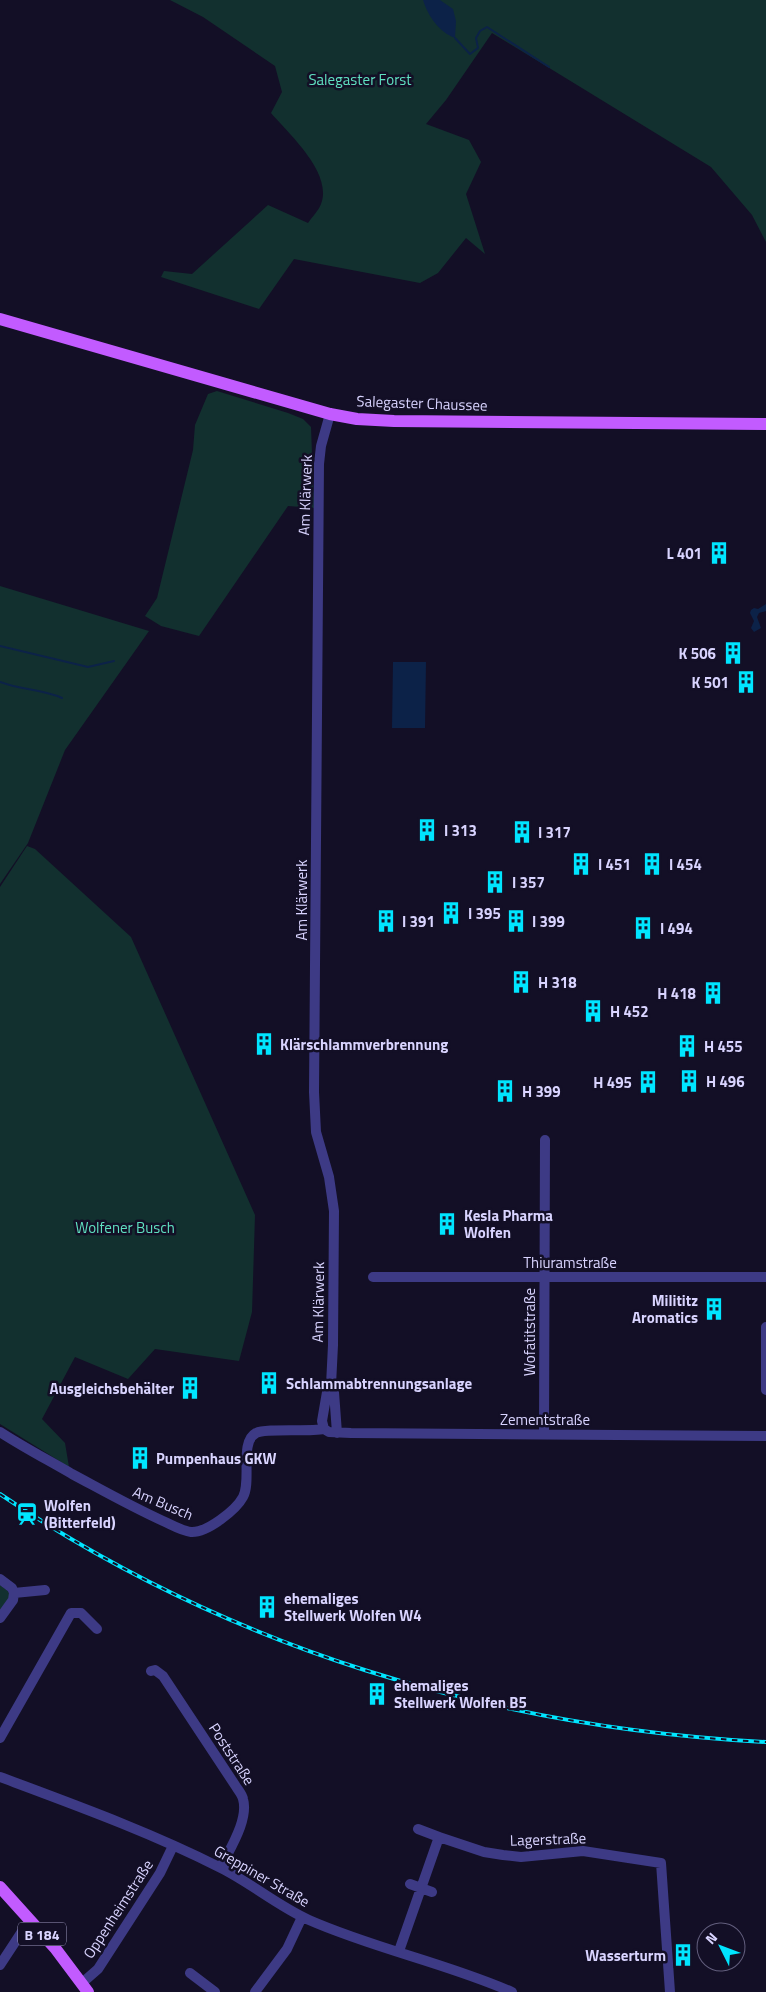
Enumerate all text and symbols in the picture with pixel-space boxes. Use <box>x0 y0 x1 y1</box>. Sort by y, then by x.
park label: Salegaster Forst <box>308 68 412 91</box>
street label: Salegaster Chaussee <box>356 389 488 417</box>
street label: Am Klärwerk <box>292 454 318 536</box>
building icon: L 401 <box>706 540 732 566</box>
place label: L 401 <box>666 542 702 565</box>
building icon: K 506 <box>720 640 746 666</box>
place label: K 506 <box>679 642 716 665</box>
building icon: K 501 <box>733 669 759 695</box>
place label: K 501 <box>692 671 729 694</box>
building icon: I 313 <box>414 817 440 843</box>
place label: I 313 <box>444 819 477 842</box>
building icon: I 317 <box>509 819 535 845</box>
place label: I 317 <box>538 821 571 844</box>
building icon: I 451 <box>568 851 594 877</box>
building icon: I 454 <box>639 851 665 877</box>
place label: I 451 <box>598 853 631 876</box>
place label: I 454 <box>669 853 702 876</box>
street label: Am Klärwerk <box>290 860 313 940</box>
building icon: I 357 <box>482 869 508 895</box>
place label: I 357 <box>512 871 545 894</box>
building icon: I 395 <box>438 900 464 926</box>
place label: I 395 <box>468 902 501 925</box>
building icon: I 391 <box>373 908 399 934</box>
building icon: I 399 <box>503 908 529 934</box>
place label: I 391 <box>402 910 435 933</box>
place label: I 399 <box>532 910 565 933</box>
building icon: I 494 <box>630 915 656 941</box>
place label: I 494 <box>660 917 693 940</box>
building icon: H 318 <box>508 969 534 995</box>
place label: H 318 <box>538 971 577 994</box>
building icon: H 418 <box>700 980 726 1006</box>
place label: H 418 <box>657 982 696 1005</box>
building icon: H 452 <box>580 998 606 1024</box>
place label: H 452 <box>610 1000 649 1023</box>
building icon: Klärschlammverbrennung <box>251 1031 277 1057</box>
place label: Klärschlammverbrennung <box>280 1033 448 1056</box>
building icon: H 455 <box>674 1033 700 1059</box>
place label: H 455 <box>704 1035 743 1058</box>
building icon: H 496 <box>676 1068 702 1094</box>
building icon: H 495 <box>635 1069 661 1095</box>
place label: H 496 <box>706 1070 745 1093</box>
place label: H 495 <box>593 1071 632 1094</box>
building icon: H 399 <box>492 1078 518 1104</box>
place label: H 399 <box>522 1080 561 1103</box>
place label: Kesla Pharma Wolfen <box>464 1204 553 1244</box>
building icon: Kesla Pharma Wolfen <box>434 1211 460 1237</box>
park label: Wolfener Busch <box>75 1216 175 1239</box>
street label: Thiuramstraße <box>523 1251 617 1274</box>
street label: Am Klärwerk <box>306 1261 330 1343</box>
street label: Wofatitstraße <box>518 1288 541 1376</box>
place label: Milititz Aromatics <box>632 1289 698 1329</box>
building icon: Milititz Aromatics <box>701 1296 727 1322</box>
building icon: Schlammabtrennungsanlage <box>256 1370 282 1396</box>
place label: Schlammabtrennungsanlage <box>286 1372 473 1395</box>
building icon: Ausgleichsbehälter <box>177 1375 203 1401</box>
place label: Ausgleichsbehälter <box>49 1377 174 1400</box>
street label: Zementstraße <box>500 1408 590 1431</box>
building icon: Pumpenhaus GKW <box>127 1445 153 1471</box>
place label: Pumpenhaus GKW <box>156 1447 277 1470</box>
street label: Am Busch <box>129 1480 197 1526</box>
place label: Wolfen (Bitterfeld) <box>44 1494 116 1534</box>
station icon: Wolfen (Bitterfeld) <box>14 1501 40 1527</box>
place label: ehemaliges Stellwerk Wolfen W4 <box>284 1587 422 1627</box>
building icon: ehemaliges Stellwerk Wolfen W4 <box>254 1594 280 1620</box>
place label: ehemaliges Stellwerk Wolfen B5 <box>394 1674 527 1714</box>
building icon: ehemaliges Stellwerk Wolfen B5 <box>364 1681 390 1707</box>
street label: Poststraße <box>203 1718 261 1790</box>
street label: Lagerstraße <box>509 1826 587 1852</box>
street label: Greppiner Straße <box>210 1839 314 1913</box>
street label: Oppenheimstraße <box>77 1855 159 1963</box>
road number: B 184 <box>18 1922 66 1946</box>
north arrow <box>696 1922 746 1972</box>
text: N <box>700 1927 722 1949</box>
building icon: Wasserturm <box>670 1942 696 1968</box>
place label: Wasserturm <box>585 1944 666 1967</box>

